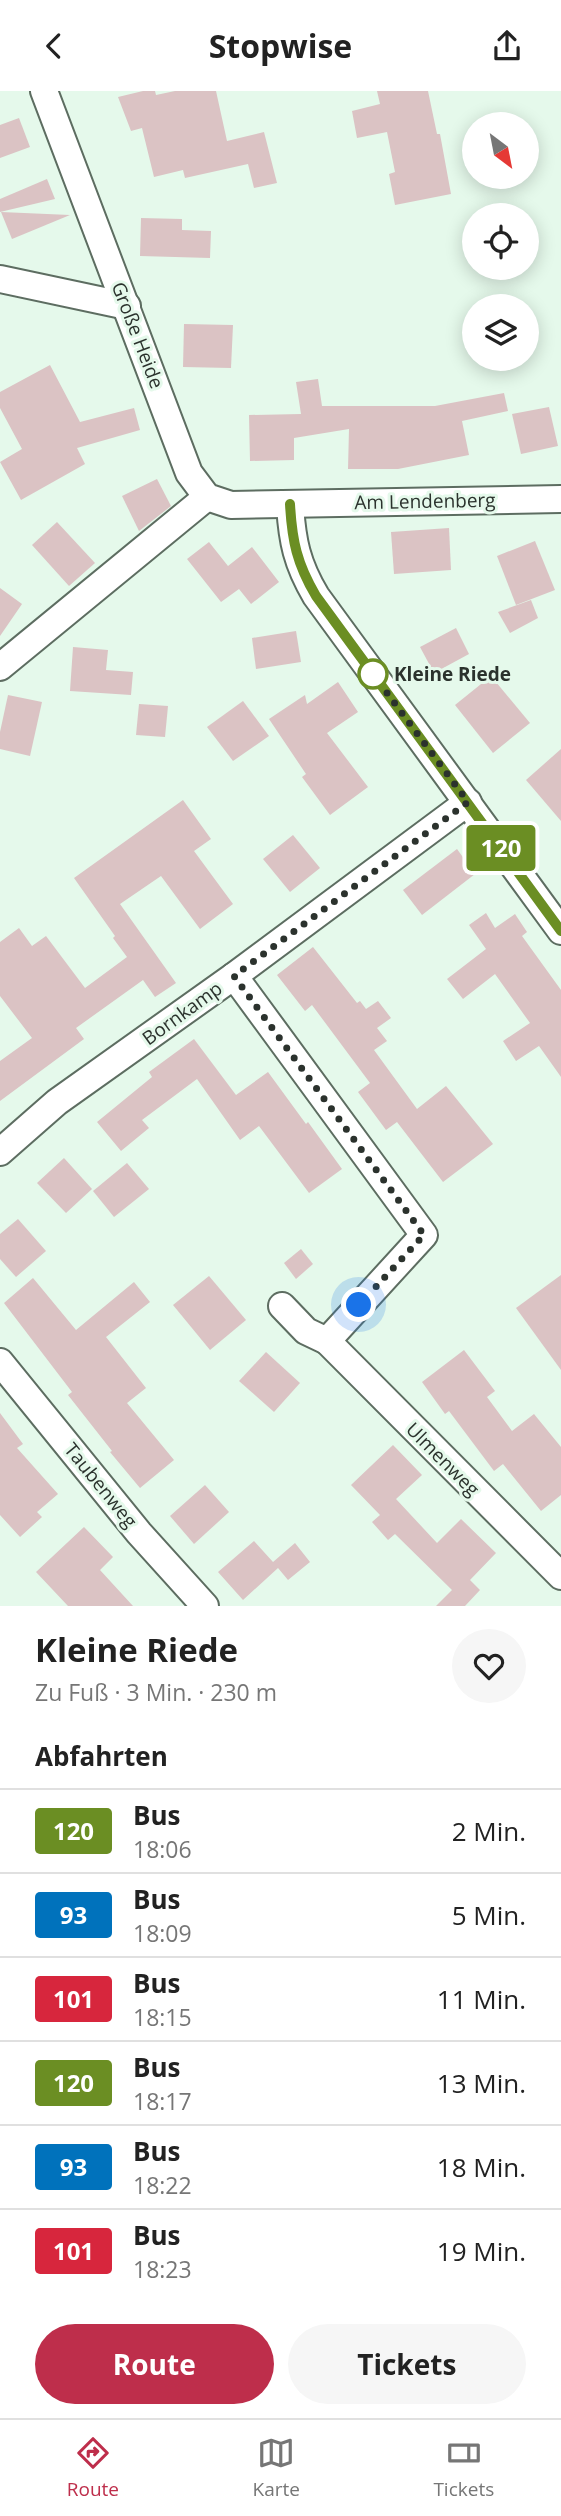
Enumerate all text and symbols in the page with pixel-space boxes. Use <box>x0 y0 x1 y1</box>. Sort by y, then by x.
text: Stopwise <box>209 24 352 67</box>
icon: back <box>35 27 73 65</box>
icon: share <box>488 27 526 65</box>
north arrow <box>462 112 539 189</box>
map controls <box>462 112 539 371</box>
button: locate <box>462 203 539 280</box>
street label: Große Heide <box>106 278 170 392</box>
button: layers <box>462 294 539 371</box>
street label: Am Lendenberg <box>354 487 496 515</box>
marker: Kleine Riede <box>358 659 388 689</box>
place label: Kleine Riede <box>394 661 511 687</box>
line badge: 120 <box>461 825 541 871</box>
text: 120 <box>480 831 522 864</box>
street label: Bornkamp <box>137 975 227 1051</box>
your location <box>341 1287 376 1322</box>
street label: Ulmenweg <box>400 1416 486 1502</box>
street label: Taubenweg <box>59 1437 143 1533</box>
text: Kleine Riede <box>35 1627 238 1672</box>
button: heart <box>452 1629 526 1703</box>
text: Zu Fuß · 3 Min. · 230 m <box>35 1676 277 1708</box>
text: Abfahrten <box>35 1738 168 1774</box>
text: Bus <box>133 1797 180 1833</box>
text: 2 Min. <box>452 1813 526 1849</box>
text: 120 <box>53 1814 94 1847</box>
text: 18:06 <box>133 1833 192 1865</box>
text: Bus <box>133 1881 180 1917</box>
text: 5 Min. <box>452 1897 526 1933</box>
text: 93 <box>60 1898 87 1931</box>
text: 18:09 <box>133 1917 192 1949</box>
text: Bus <box>133 1965 180 2001</box>
text: 11 Min. <box>437 1981 526 2017</box>
text: 101 <box>53 1982 94 2015</box>
text: 18:15 <box>133 2001 192 2033</box>
text: Bus <box>133 2049 180 2085</box>
text: 13 Min. <box>437 2065 526 2101</box>
text: 120 <box>53 2066 94 2099</box>
text: 18:17 <box>133 2085 192 2117</box>
text: Bus <box>133 2133 180 2169</box>
text: 18 Min. <box>437 2149 526 2185</box>
text: 93 <box>60 2150 87 2183</box>
text: 18:22 <box>133 2169 192 2201</box>
text: Bus <box>133 2217 180 2253</box>
text: 19 Min. <box>437 2233 526 2269</box>
text: 101 <box>53 2234 94 2267</box>
text: 18:23 <box>133 2253 192 2285</box>
button: Route <box>35 2324 274 2404</box>
button: Tickets <box>288 2324 526 2404</box>
tab: Route <box>67 2434 119 2502</box>
tab: Karte <box>253 2434 300 2502</box>
tab: Tickets <box>433 2434 494 2502</box>

